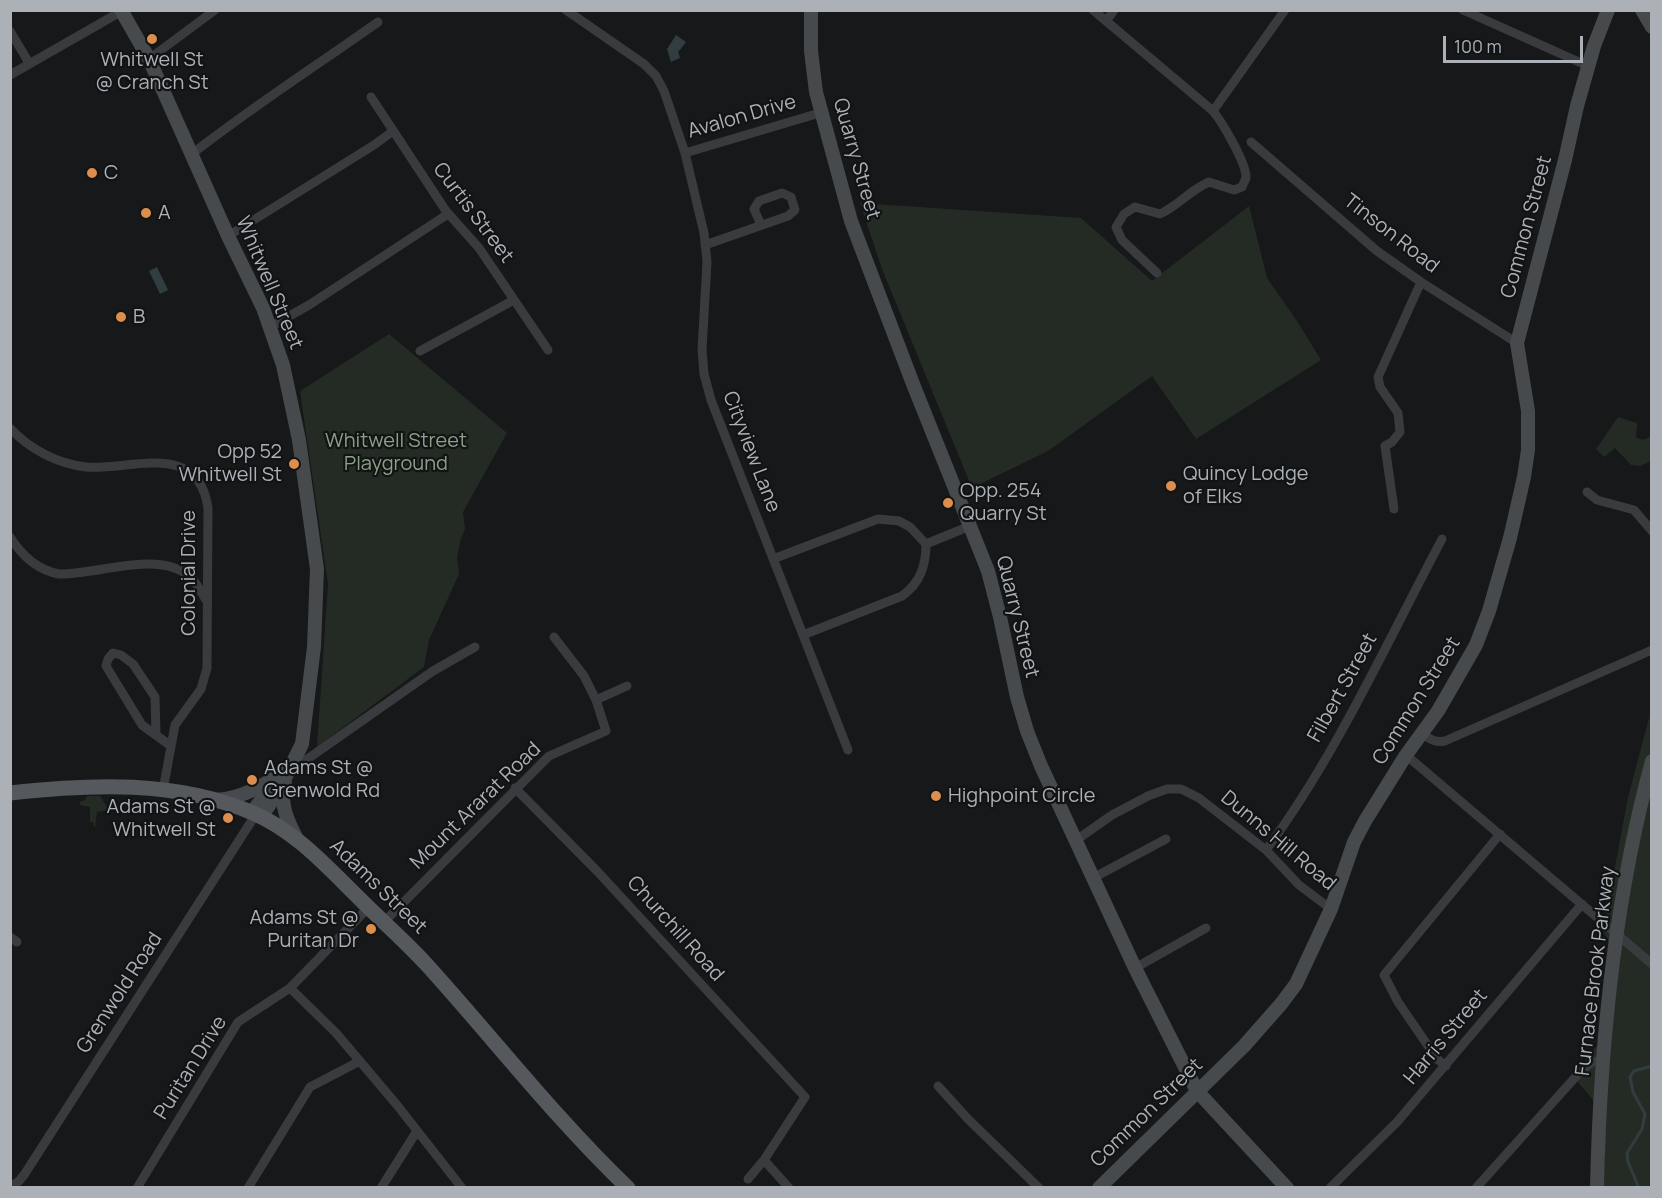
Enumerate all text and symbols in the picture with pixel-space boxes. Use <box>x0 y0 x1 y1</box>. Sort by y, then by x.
scale bar <box>1446 24 1586 62</box>
marker: Whitwell St @ Cranch St <box>145 32 159 46</box>
text: 100 m <box>1454 34 1502 58</box>
place label: Whitwell St @ Cranch St <box>95 48 209 95</box>
street label: Avalon Drive <box>685 90 799 144</box>
street label: Quarry Street <box>827 96 885 222</box>
street label: Common Street <box>1496 153 1558 301</box>
street label: Curtis Street <box>428 158 518 268</box>
place label: C <box>104 161 118 185</box>
marker: C <box>85 166 99 180</box>
street label: Tinson Road <box>1339 189 1443 279</box>
place label: A <box>158 201 171 225</box>
marker: A <box>139 206 153 220</box>
street label: Whitwell Street <box>230 213 308 353</box>
place label: B <box>133 305 145 329</box>
marker: B <box>114 310 128 324</box>
street label: Cityview Lane <box>717 388 785 516</box>
park label: Whitwell Street Playground <box>325 429 467 476</box>
place label: Opp 52 Whitwell St <box>178 440 282 487</box>
marker: Opp 52 Whitwell St <box>287 457 301 471</box>
place label: Quincy Lodge of Elks <box>1183 462 1308 509</box>
place label: Opp. 254 Quarry St <box>960 479 1047 526</box>
marker: Quincy Lodge of Elks <box>1164 479 1178 493</box>
marker: Opp. 254 Quarry St <box>941 496 955 510</box>
street label: Colonial Drive <box>177 510 201 636</box>
street label: Quarry Street <box>990 553 1044 681</box>
street label: Filbert Street <box>1303 629 1383 747</box>
street label: Common Street <box>1368 633 1466 769</box>
street label: Mount Ararat Road <box>406 738 546 874</box>
place label: Adams St @ Grenwold Rd <box>264 756 380 803</box>
marker: Adams St @ Grenwold Rd <box>245 773 259 787</box>
place label: Highpoint Circle <box>948 784 1095 808</box>
street label: Dunns Hill Road <box>1216 786 1340 896</box>
marker: Highpoint Circle <box>929 789 943 803</box>
place label: Adams St @ Whitwell St <box>107 795 216 842</box>
marker: Adams St @ Whitwell St <box>221 811 235 825</box>
street label: Adams Street <box>324 835 432 939</box>
street label: Furnace Brook Parkway <box>1571 865 1621 1077</box>
street label: Churchill Road <box>621 871 729 987</box>
place label: Adams St @ Puritan Dr <box>250 906 359 953</box>
marker: Adams St @ Puritan Dr <box>364 922 378 936</box>
street label: Grenwold Road <box>72 928 168 1058</box>
street label: Harris Street <box>1399 984 1493 1090</box>
street label: Puritan Drive <box>150 1012 232 1124</box>
street label: Common Street <box>1086 1054 1208 1172</box>

